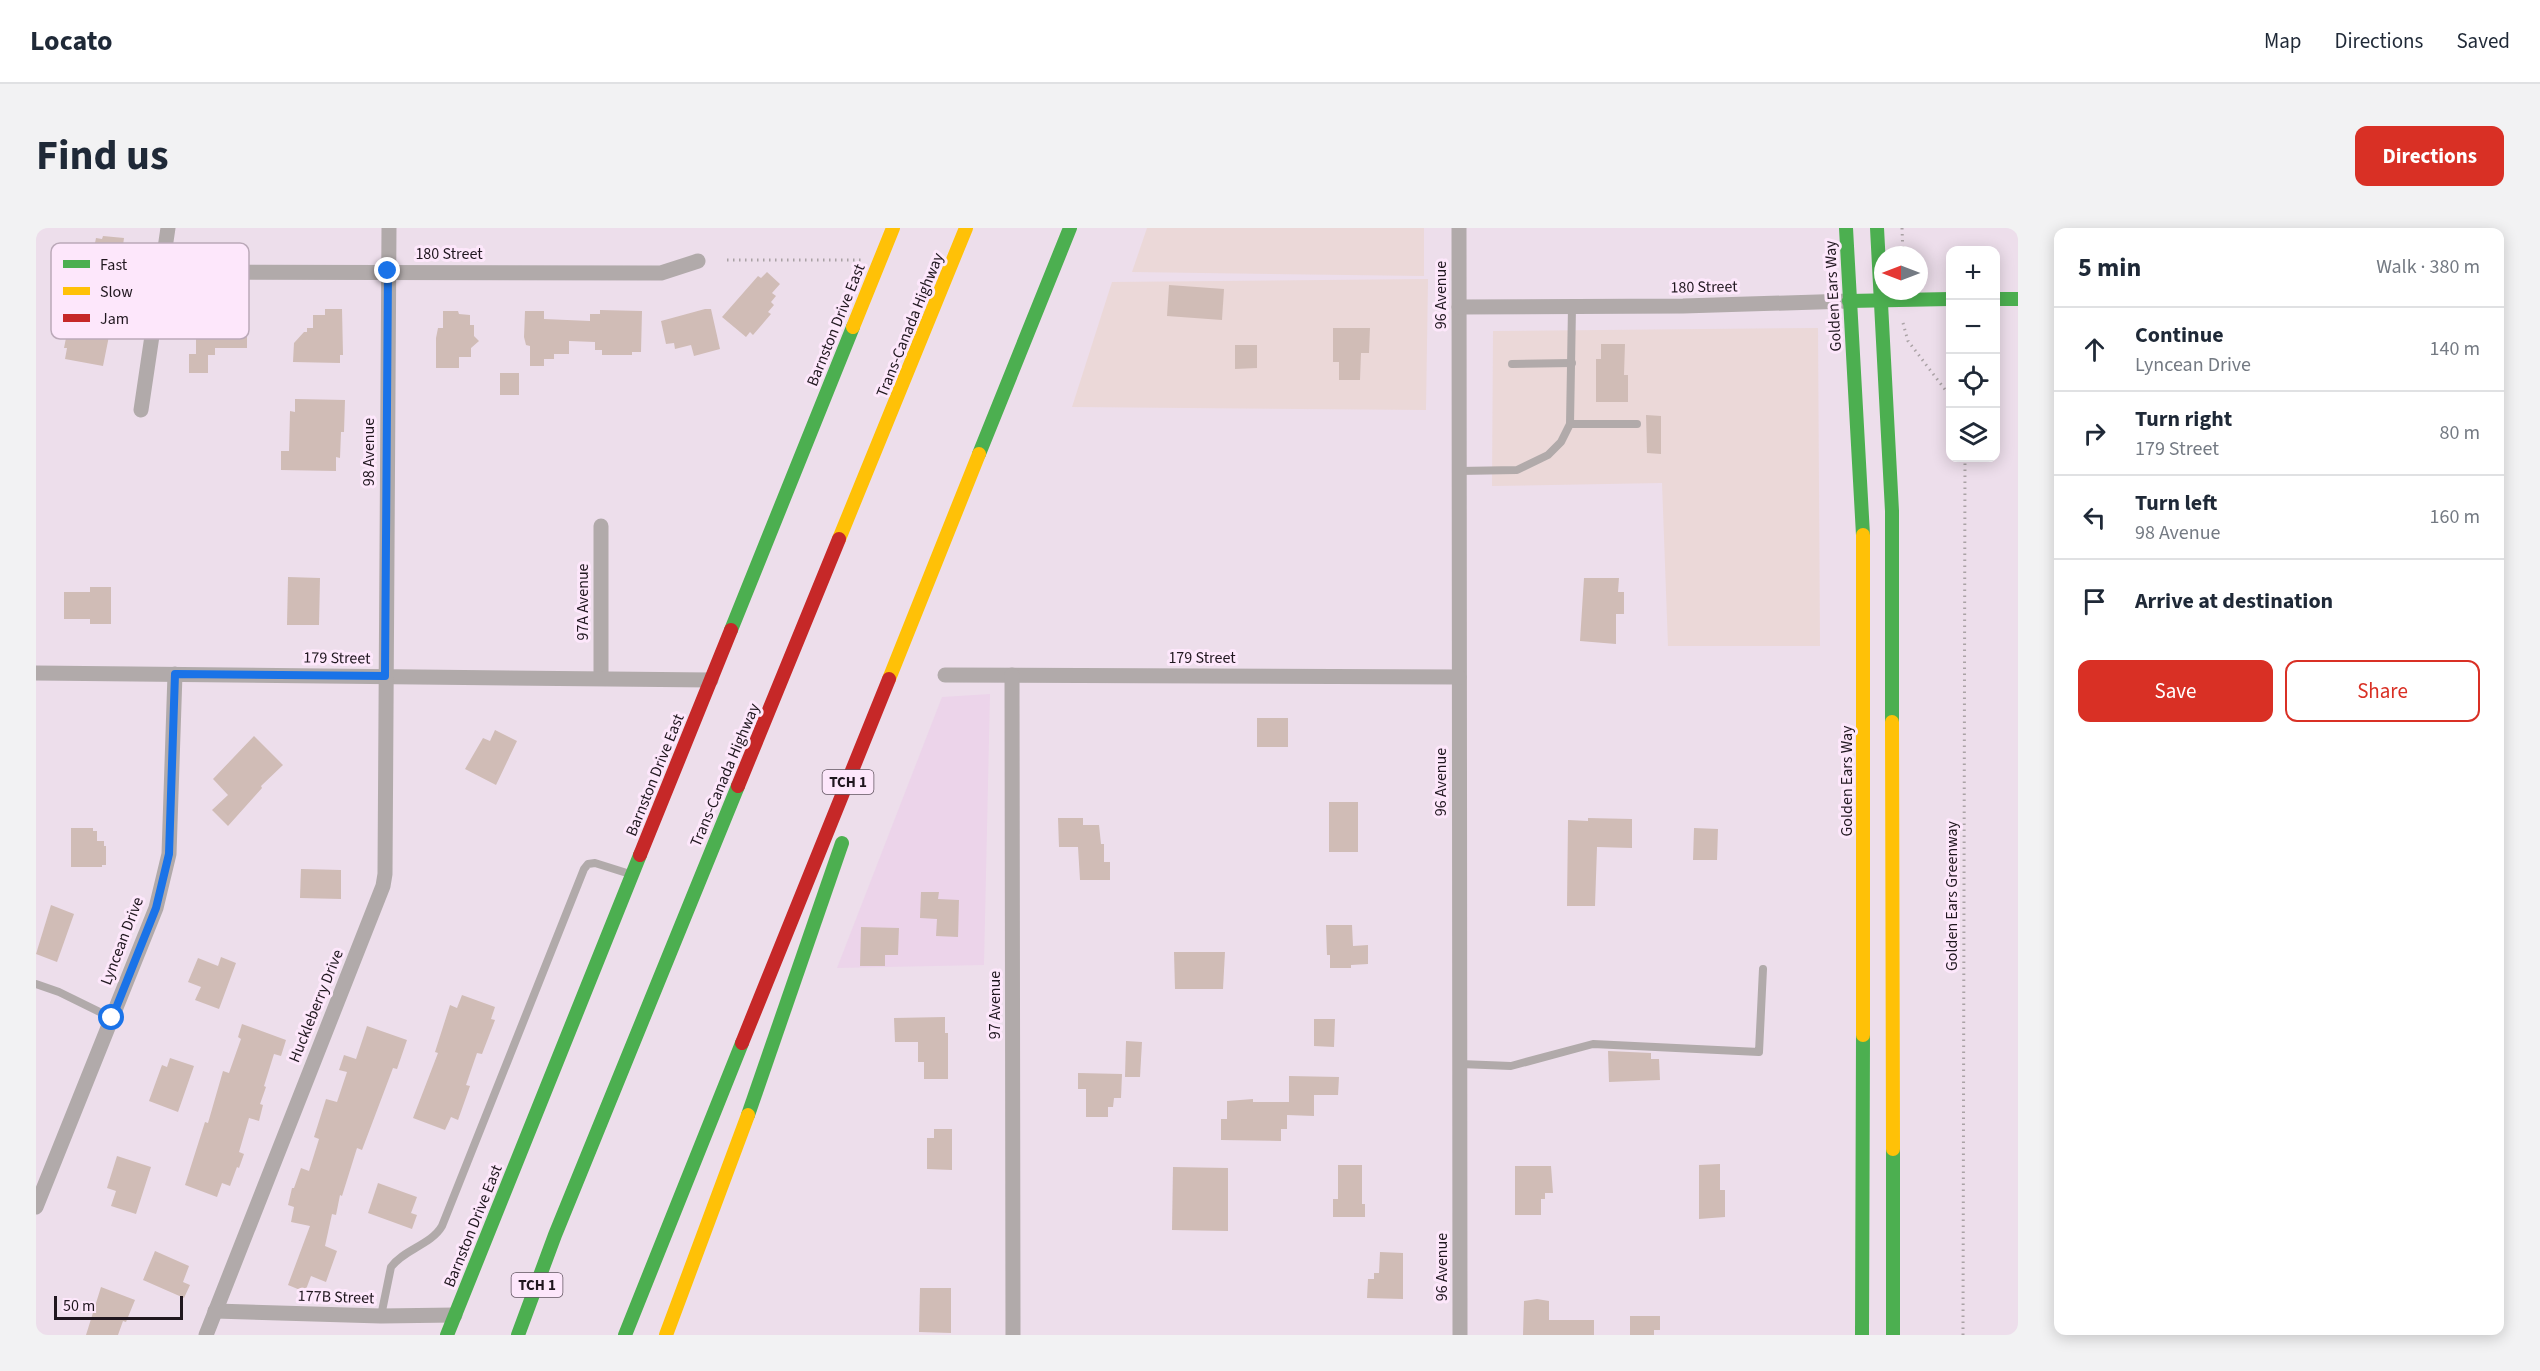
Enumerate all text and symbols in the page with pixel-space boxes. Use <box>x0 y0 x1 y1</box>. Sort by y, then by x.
text: Locato <box>30 21 112 61</box>
text: Map <box>2264 26 2302 56</box>
text: Directions <box>2335 26 2423 56</box>
text: Saved <box>2456 26 2510 56</box>
text: Find us <box>36 126 169 186</box>
button: Directions <box>2355 126 2504 186</box>
street label: Golden Ears Way <box>1819 239 1847 352</box>
legend <box>51 243 249 339</box>
street label: 180 Street <box>415 243 483 265</box>
north arrow <box>1874 246 1928 300</box>
map controls <box>1946 246 2000 462</box>
button: + <box>1946 246 2000 300</box>
street label: Trans-Canada Highway <box>871 249 949 400</box>
text: 5 min <box>2078 249 2141 286</box>
text: Walk · 380 m <box>2376 253 2480 281</box>
text: Fast <box>100 254 128 276</box>
route end <box>374 257 400 283</box>
street label: Barnston Drive East <box>801 260 871 389</box>
street label: 96 Avenue <box>1430 261 1452 329</box>
street label: 180 Street <box>1670 275 1738 299</box>
text: Slow <box>100 281 133 303</box>
button: − <box>1946 300 2000 354</box>
text: Jam <box>100 308 129 330</box>
text: Continue <box>2135 319 2224 351</box>
icon: ahead <box>2078 333 2111 366</box>
text: 140 m <box>2430 335 2480 363</box>
text: Lyncean Drive <box>2135 351 2251 379</box>
button: locate <box>1946 354 2000 408</box>
text: Turn right <box>2135 403 2232 435</box>
button: layers <box>1946 408 2000 462</box>
icon: right <box>2078 417 2111 450</box>
street label: 98 Avenue <box>358 418 380 486</box>
text: 80 m <box>2440 419 2480 447</box>
text: 179 Street <box>2135 435 2219 463</box>
text: Turn left <box>2135 487 2217 519</box>
icon: left <box>2078 501 2111 534</box>
text: 160 m <box>2430 503 2480 531</box>
text: 98 Avenue <box>2135 519 2221 547</box>
street label: 97A Avenue <box>572 563 594 641</box>
icon: arrive <box>2078 585 2111 618</box>
text: Arrive at destination <box>2135 585 2333 617</box>
street label: 179 Street <box>303 646 371 670</box>
street label: 179 Street <box>1168 647 1236 669</box>
button: Save <box>2078 660 2273 722</box>
button: Share <box>2285 660 2480 722</box>
street label: Trans-Canada Highway <box>685 699 765 850</box>
street label: Barnston Drive East <box>620 710 690 839</box>
street label: Golden Ears Way <box>1836 725 1858 837</box>
street label: 96 Avenue <box>1430 748 1452 816</box>
road number: TCH 1 <box>822 770 874 794</box>
street label: Golden Ears Greenway <box>1941 820 1963 971</box>
street label: Lyncean Drive <box>95 894 149 988</box>
street label: Huckleberry Drive <box>283 946 349 1066</box>
street label: 97 Avenue <box>984 971 1006 1039</box>
route start <box>98 1004 124 1030</box>
street label: Barnston Drive East <box>438 1161 508 1290</box>
street label: 96 Avenue <box>1431 1233 1453 1301</box>
road number: TCH 1 <box>512 1273 562 1297</box>
street label: 177B Street <box>297 1285 375 1309</box>
scale bar <box>54 1293 183 1320</box>
text: 50 m <box>63 1295 95 1317</box>

